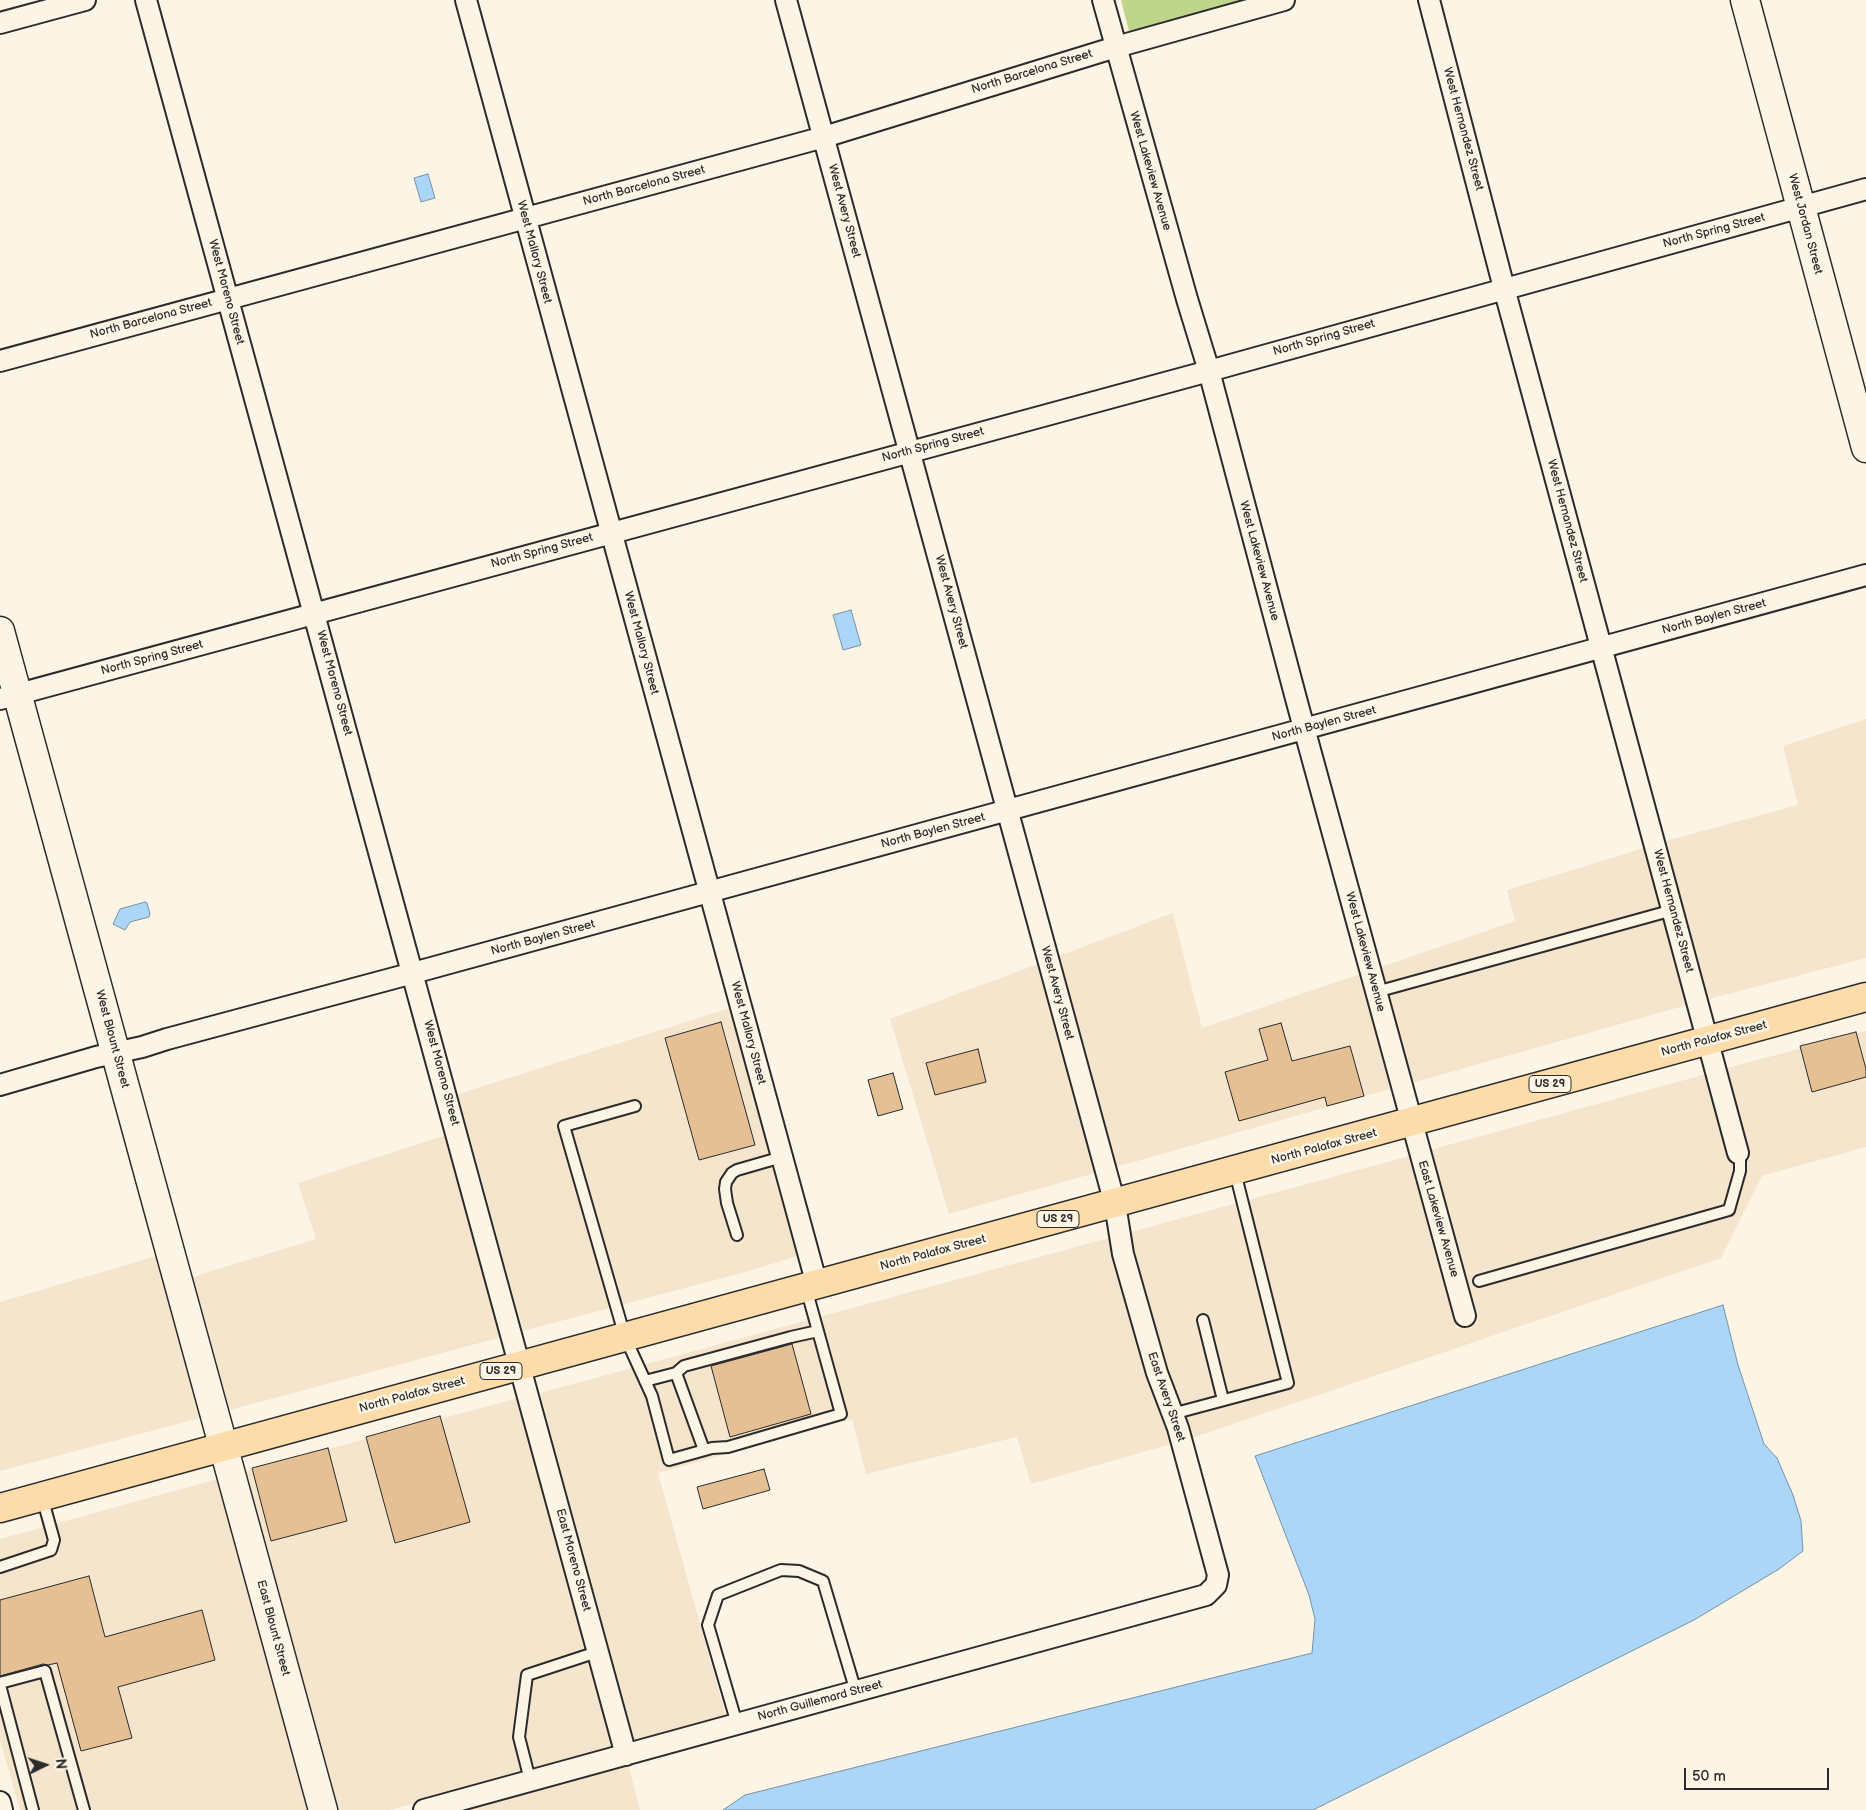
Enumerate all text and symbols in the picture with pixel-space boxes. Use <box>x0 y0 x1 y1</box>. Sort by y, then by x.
street label: North Barcelona Street <box>970 47 1094 97</box>
street label: West Hernandez Street <box>1440 66 1486 192</box>
street label: West Lakeview Avenue <box>1126 110 1174 232</box>
street label: North Barcelona Street <box>581 163 707 209</box>
street label: West Avery Street <box>825 163 863 259</box>
street label: West Jordan Street <box>1785 172 1825 276</box>
street label: West Mallory Street <box>513 199 555 305</box>
street label: North Spring Street <box>1661 210 1767 252</box>
street label: West Moreno Street <box>205 238 247 346</box>
street label: North Barcelona Street <box>88 296 214 342</box>
street label: North Spring Street <box>1271 317 1377 359</box>
street label: North Spring Street <box>880 424 986 466</box>
street label: West Hernandez Street <box>1544 458 1590 584</box>
street label: West Lakeview Avenue <box>1236 499 1282 623</box>
street label: North Spring Street <box>489 530 595 572</box>
street label: West Avery Street <box>932 554 970 650</box>
street label: West Mallory Street <box>620 590 662 696</box>
street label: North Baylen Street <box>1660 596 1768 638</box>
street label: West Moreno Street <box>313 629 355 737</box>
street label: North Spring Street <box>99 637 205 679</box>
street label: North Baylen Street <box>1270 703 1378 745</box>
street label: North Baylen Street <box>879 810 987 852</box>
street label: West Hernandez Street <box>1650 848 1696 974</box>
street label: West Lakeview Avenue <box>1342 890 1388 1014</box>
street label: North Baylen Street <box>489 917 597 959</box>
street label: West Avery Street <box>1038 945 1076 1041</box>
street label: West Mallory Street <box>727 980 769 1086</box>
street label: West Blount Street <box>92 988 132 1090</box>
street label: North Palafox Street <box>1660 1018 1768 1060</box>
street label: West Moreno Street <box>420 1019 462 1127</box>
road number: US 29 <box>1529 1076 1571 1092</box>
street label: North Palafox Street <box>1270 1126 1378 1168</box>
street label: East Lakeview Avenue <box>1414 1159 1462 1279</box>
road number: US 29 <box>1037 1210 1079 1228</box>
street label: North Palafox Street <box>879 1232 987 1274</box>
street label: East Avery Street <box>1144 1350 1188 1444</box>
road number: US 29 <box>480 1362 522 1380</box>
street label: North Palafox Street <box>358 1374 466 1416</box>
street label: East Moreno Street <box>552 1507 594 1613</box>
street label: East Blount Street <box>253 1579 293 1677</box>
street label: North Guillemard Street <box>756 1677 884 1725</box>
north arrow <box>20 1740 70 1790</box>
text: N <box>52 1758 69 1770</box>
scale bar <box>1686 1758 1831 1790</box>
text: 50 m <box>1692 1767 1726 1786</box>

